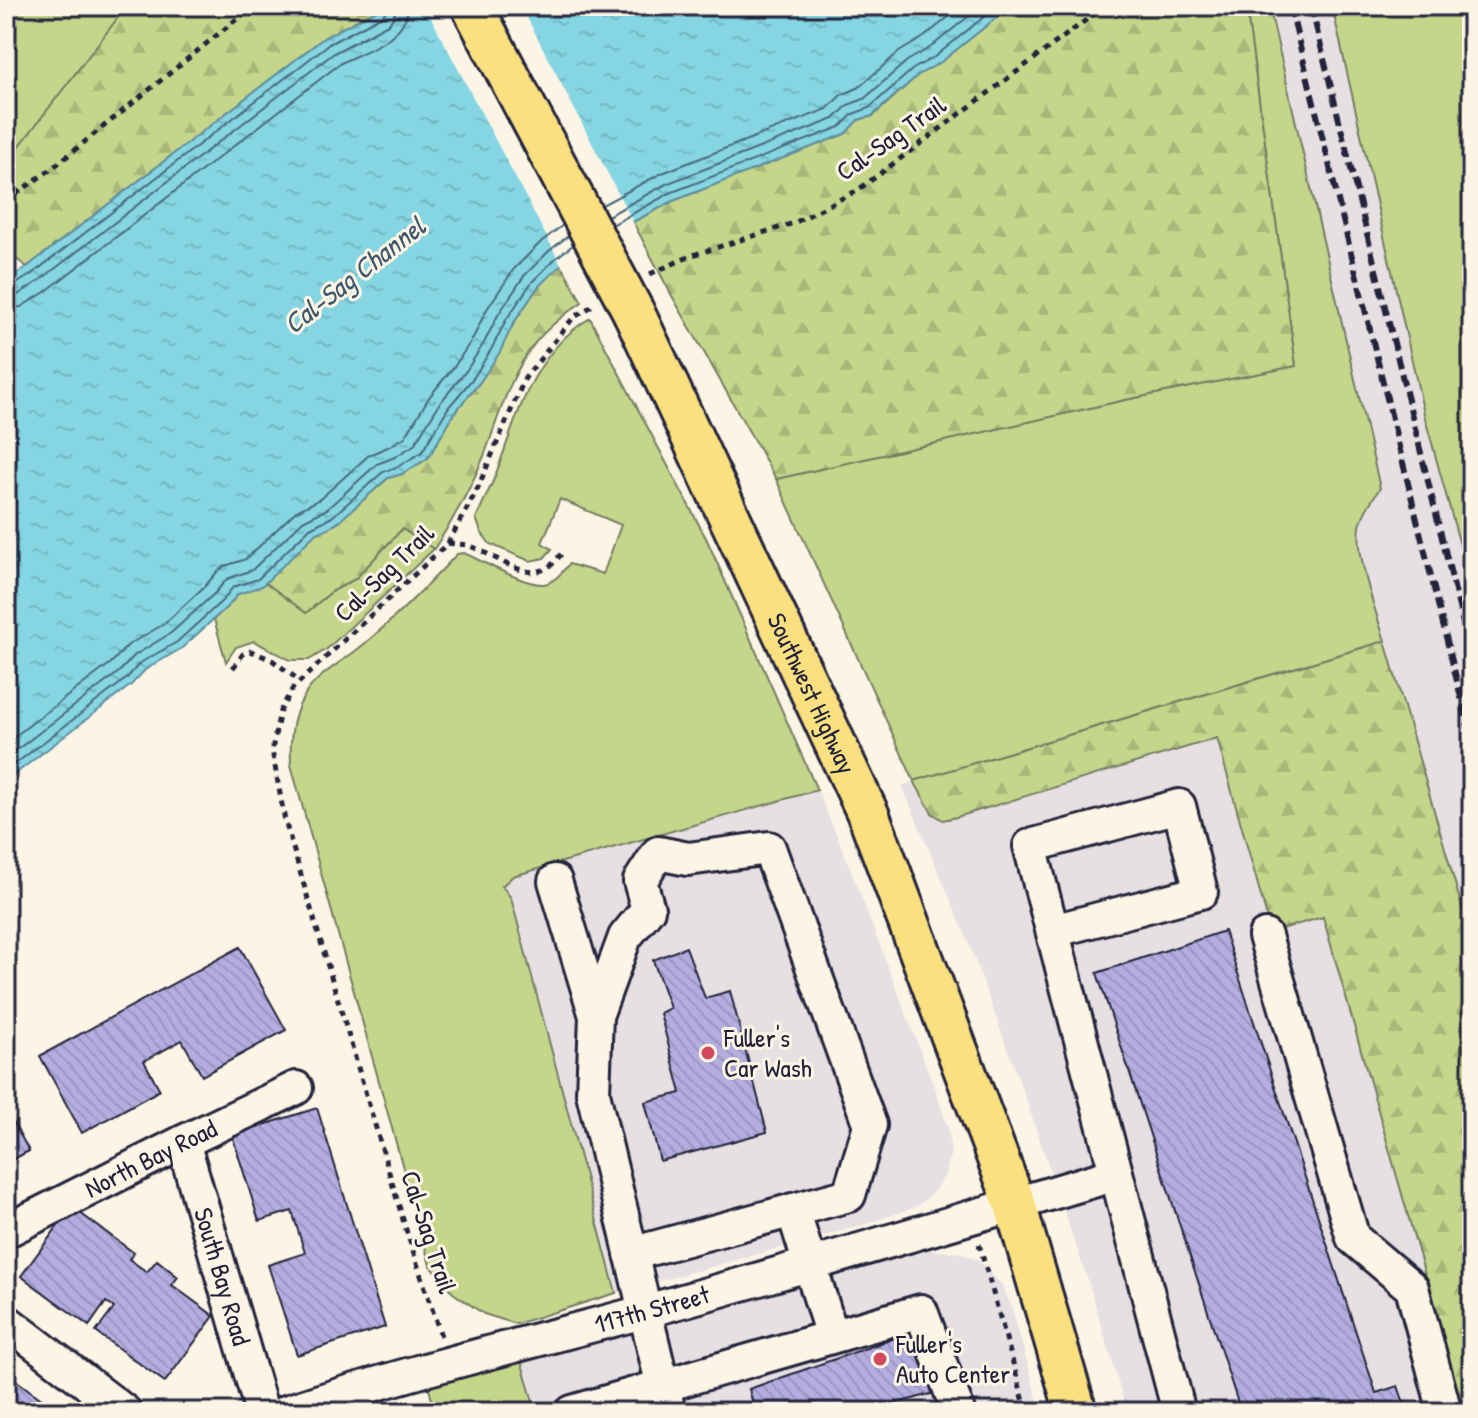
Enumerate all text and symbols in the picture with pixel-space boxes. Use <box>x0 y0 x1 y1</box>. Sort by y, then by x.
street label: Cal-Sag Trail <box>829 87 953 188</box>
water label: Cal-Sag Channel <box>275 207 434 342</box>
street label: Cal-Sag Trail <box>326 516 441 629</box>
street label: Southwest Highway <box>760 607 865 779</box>
place label: Fuller's Car Wash <box>723 1020 812 1085</box>
marker: Fuller's Car Wash <box>699 1044 717 1062</box>
street label: North Bay Road <box>79 1110 222 1206</box>
street label: Cal-Sag Trail <box>393 1166 466 1298</box>
street label: South Bay Road <box>186 1203 259 1349</box>
street label: 117th Street <box>590 1276 714 1341</box>
place label: Fuller's Auto Center <box>895 1326 1010 1391</box>
marker: Fuller's Auto Center <box>871 1350 889 1368</box>

